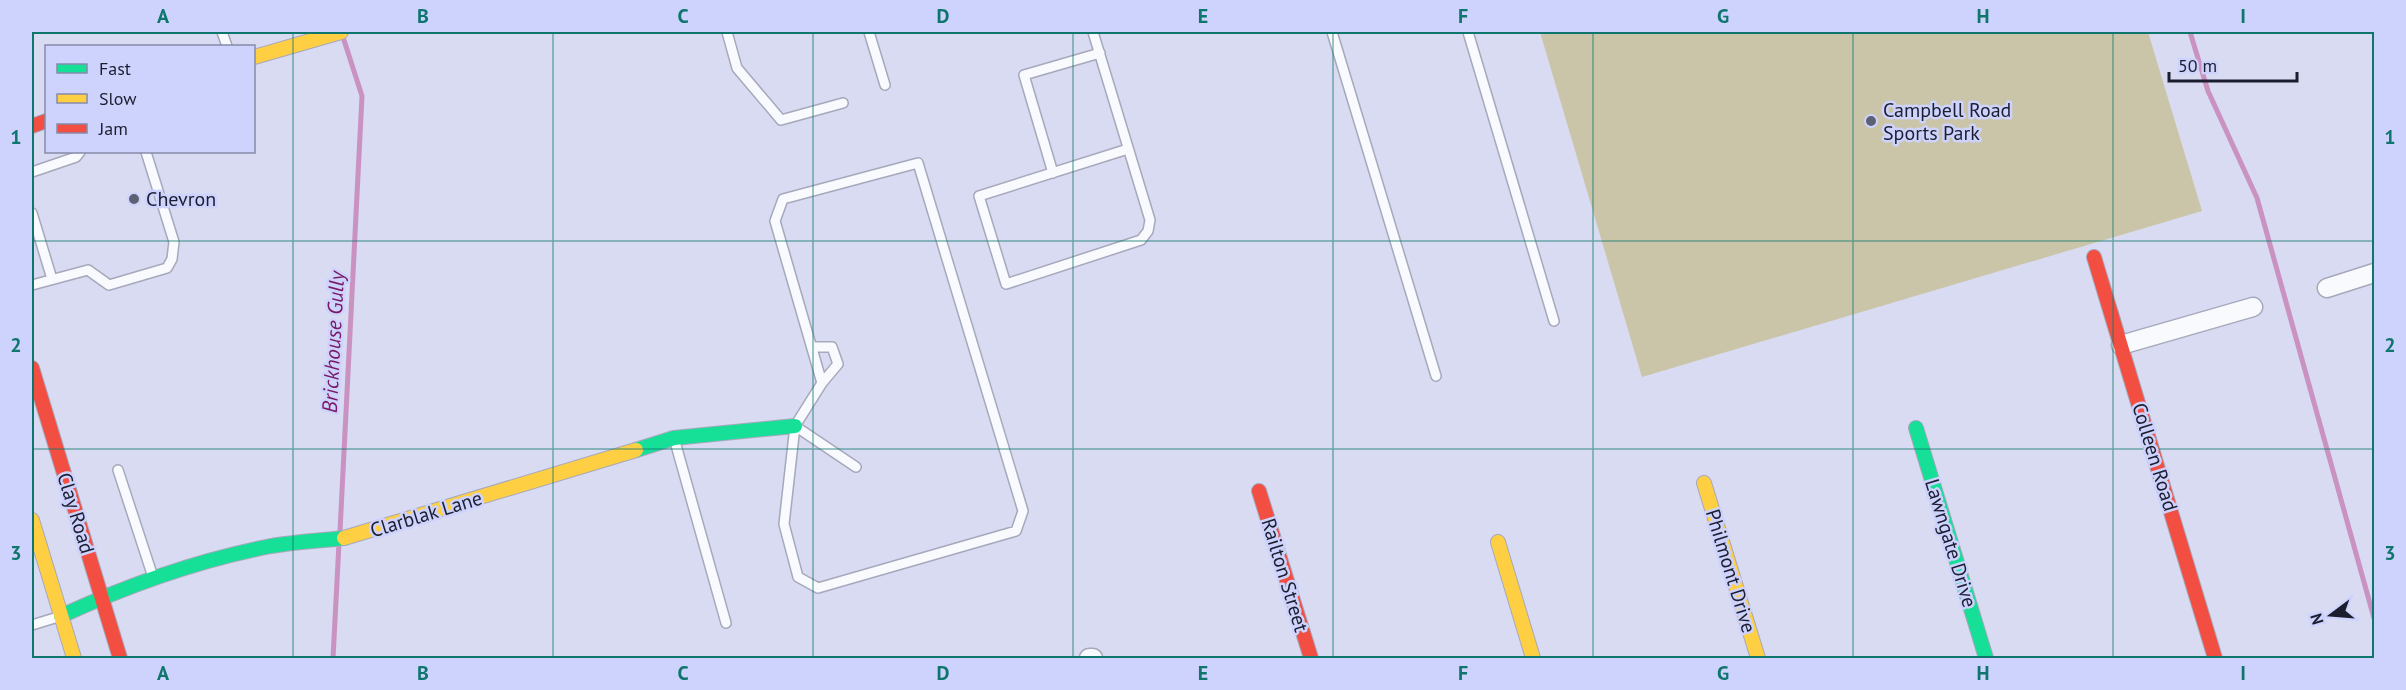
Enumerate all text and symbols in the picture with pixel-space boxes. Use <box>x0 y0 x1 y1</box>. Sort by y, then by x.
text: A <box>157 3 170 29</box>
text: B <box>417 3 429 29</box>
text: C <box>677 3 689 29</box>
text: D <box>937 3 950 29</box>
text: E <box>1198 3 1208 29</box>
text: F <box>1458 3 1468 29</box>
text: G <box>1717 3 1729 29</box>
text: H <box>1976 3 1990 29</box>
text: I <box>2240 3 2246 29</box>
legend <box>45 45 255 153</box>
scale bar <box>2169 45 2296 83</box>
text: 50 m <box>2178 54 2217 77</box>
text: Fast <box>99 57 131 80</box>
text: Slow <box>99 87 137 110</box>
place label: Campbell Road Sports Park <box>1883 97 2011 146</box>
marker: Campbell Road Sports Park <box>1864 114 1878 128</box>
text: Jam <box>98 117 128 140</box>
text: 1 <box>10 124 22 150</box>
text: 1 <box>2384 124 2396 150</box>
place label: Chevron <box>146 186 216 212</box>
marker: Chevron <box>127 192 141 206</box>
water label: Brickhouse Gully <box>316 269 350 413</box>
text: 2 <box>10 332 22 358</box>
text: 2 <box>2384 332 2396 358</box>
street label: Colleen Road <box>2126 400 2184 514</box>
street label: Clay Road <box>51 469 101 557</box>
street label: Lawngate Drive <box>1919 476 1983 610</box>
street label: Clarblak Lane <box>367 485 485 543</box>
street label: Philmont Drive <box>1700 506 1762 636</box>
street label: Railton Street <box>1255 515 1315 635</box>
text: 3 <box>10 540 22 566</box>
text: 3 <box>2384 540 2396 566</box>
north arrow <box>2301 585 2361 645</box>
text: N <box>2306 611 2328 627</box>
text: A <box>157 660 170 686</box>
text: B <box>417 660 429 686</box>
text: C <box>677 660 689 686</box>
text: D <box>937 660 950 686</box>
text: E <box>1198 660 1208 686</box>
text: F <box>1458 660 1468 686</box>
text: G <box>1717 660 1729 686</box>
text: H <box>1976 660 1990 686</box>
text: I <box>2240 660 2246 686</box>

